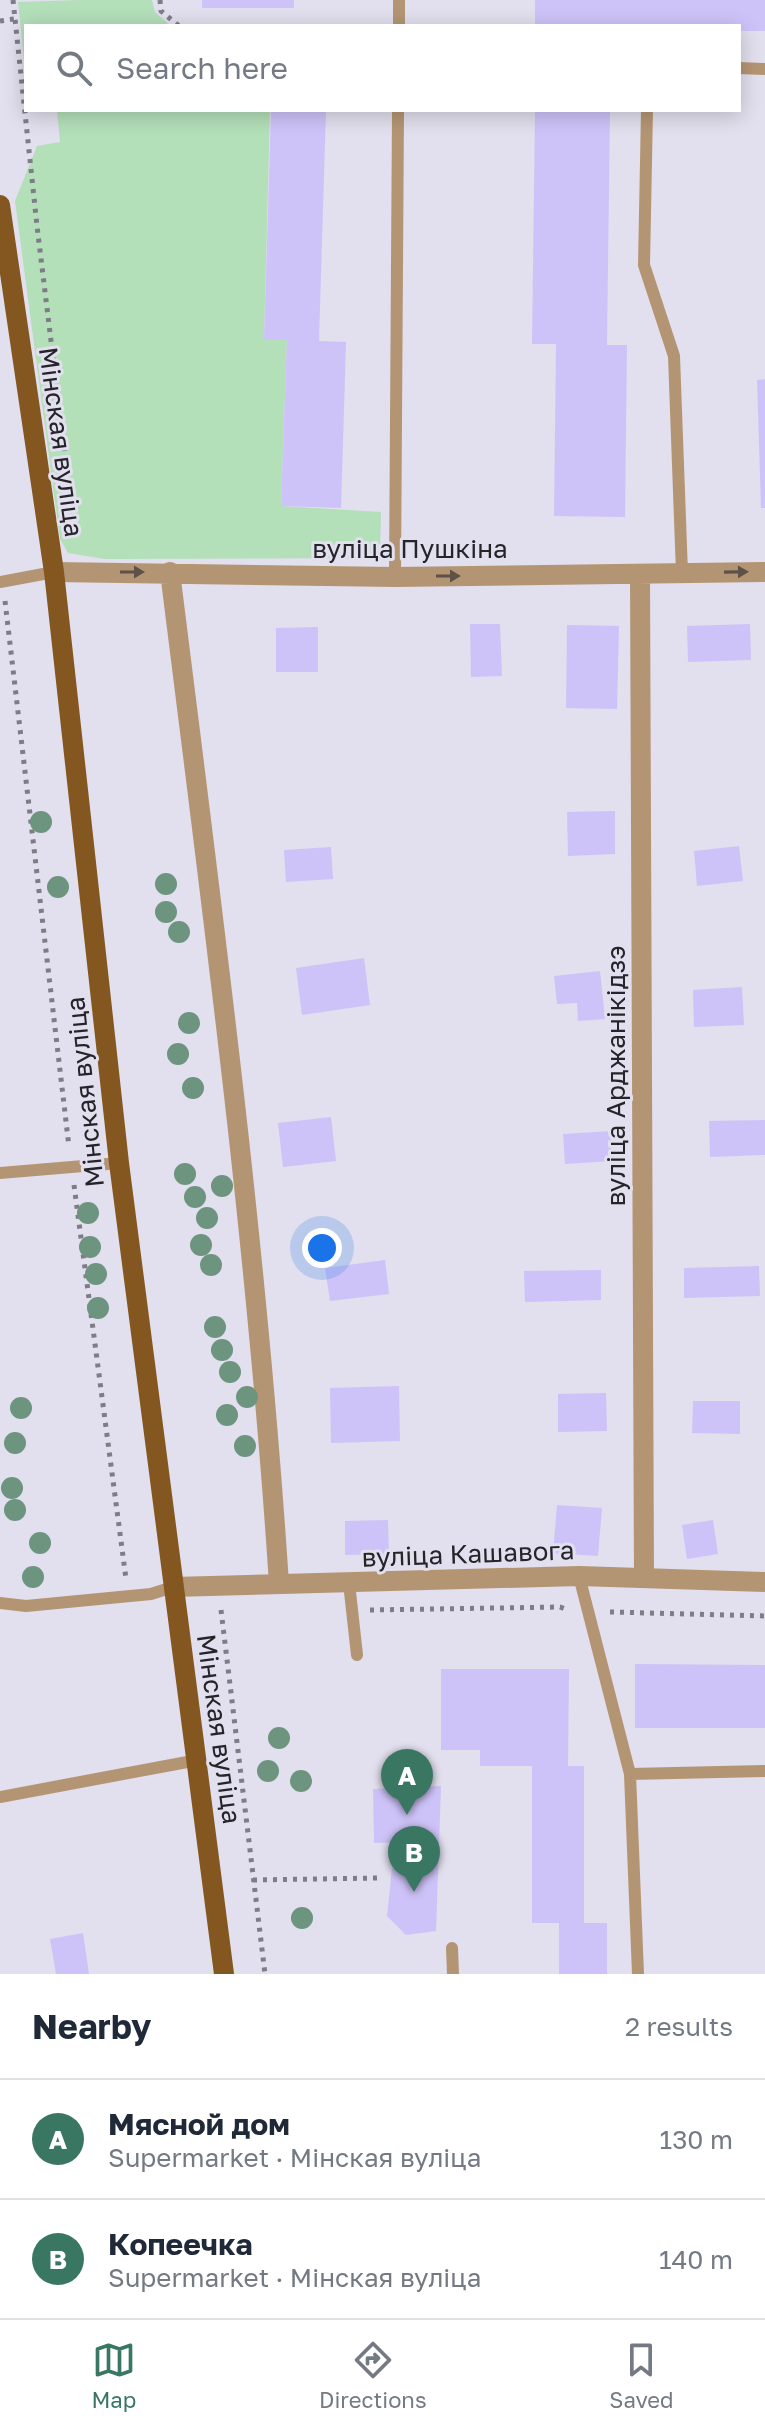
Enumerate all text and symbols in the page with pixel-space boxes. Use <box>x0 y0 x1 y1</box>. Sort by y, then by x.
search box <box>24 24 741 112</box>
icon: search <box>52 46 96 90</box>
text: Search here <box>116 50 288 86</box>
street label: Мінская вуліца <box>33 345 90 539</box>
street label: вуліца Пушкіна <box>312 533 508 564</box>
one-way arrow <box>120 566 145 578</box>
one-way arrow <box>724 566 749 578</box>
one-way arrow <box>436 570 461 582</box>
street label: вуліца Арджанікідзэ <box>600 946 631 1206</box>
street label: Мінская вуліца <box>59 995 110 1189</box>
your location <box>302 1228 342 1268</box>
street label: вуліца Кашавога <box>361 1534 575 1573</box>
street label: Мінская вуліца <box>191 1632 248 1826</box>
pin: A <box>381 1749 433 1815</box>
pin: B <box>388 1826 440 1892</box>
text: Nearby <box>32 2006 152 2046</box>
text: 2 results <box>625 2011 733 2042</box>
text: Мясной дом <box>108 2106 290 2142</box>
text: A <box>49 2124 67 2155</box>
text: 130 m <box>660 2124 733 2155</box>
text: Supermarket · Мінская вуліца <box>108 2142 481 2173</box>
text: Копеечка <box>108 2226 253 2262</box>
text: B <box>49 2244 67 2275</box>
text: 140 m <box>659 2244 733 2275</box>
text: Supermarket · Мінская вуліца <box>108 2262 481 2293</box>
tab: Map <box>91 2338 136 2413</box>
tab: Directions <box>319 2338 427 2413</box>
tab: Saved <box>609 2338 674 2413</box>

